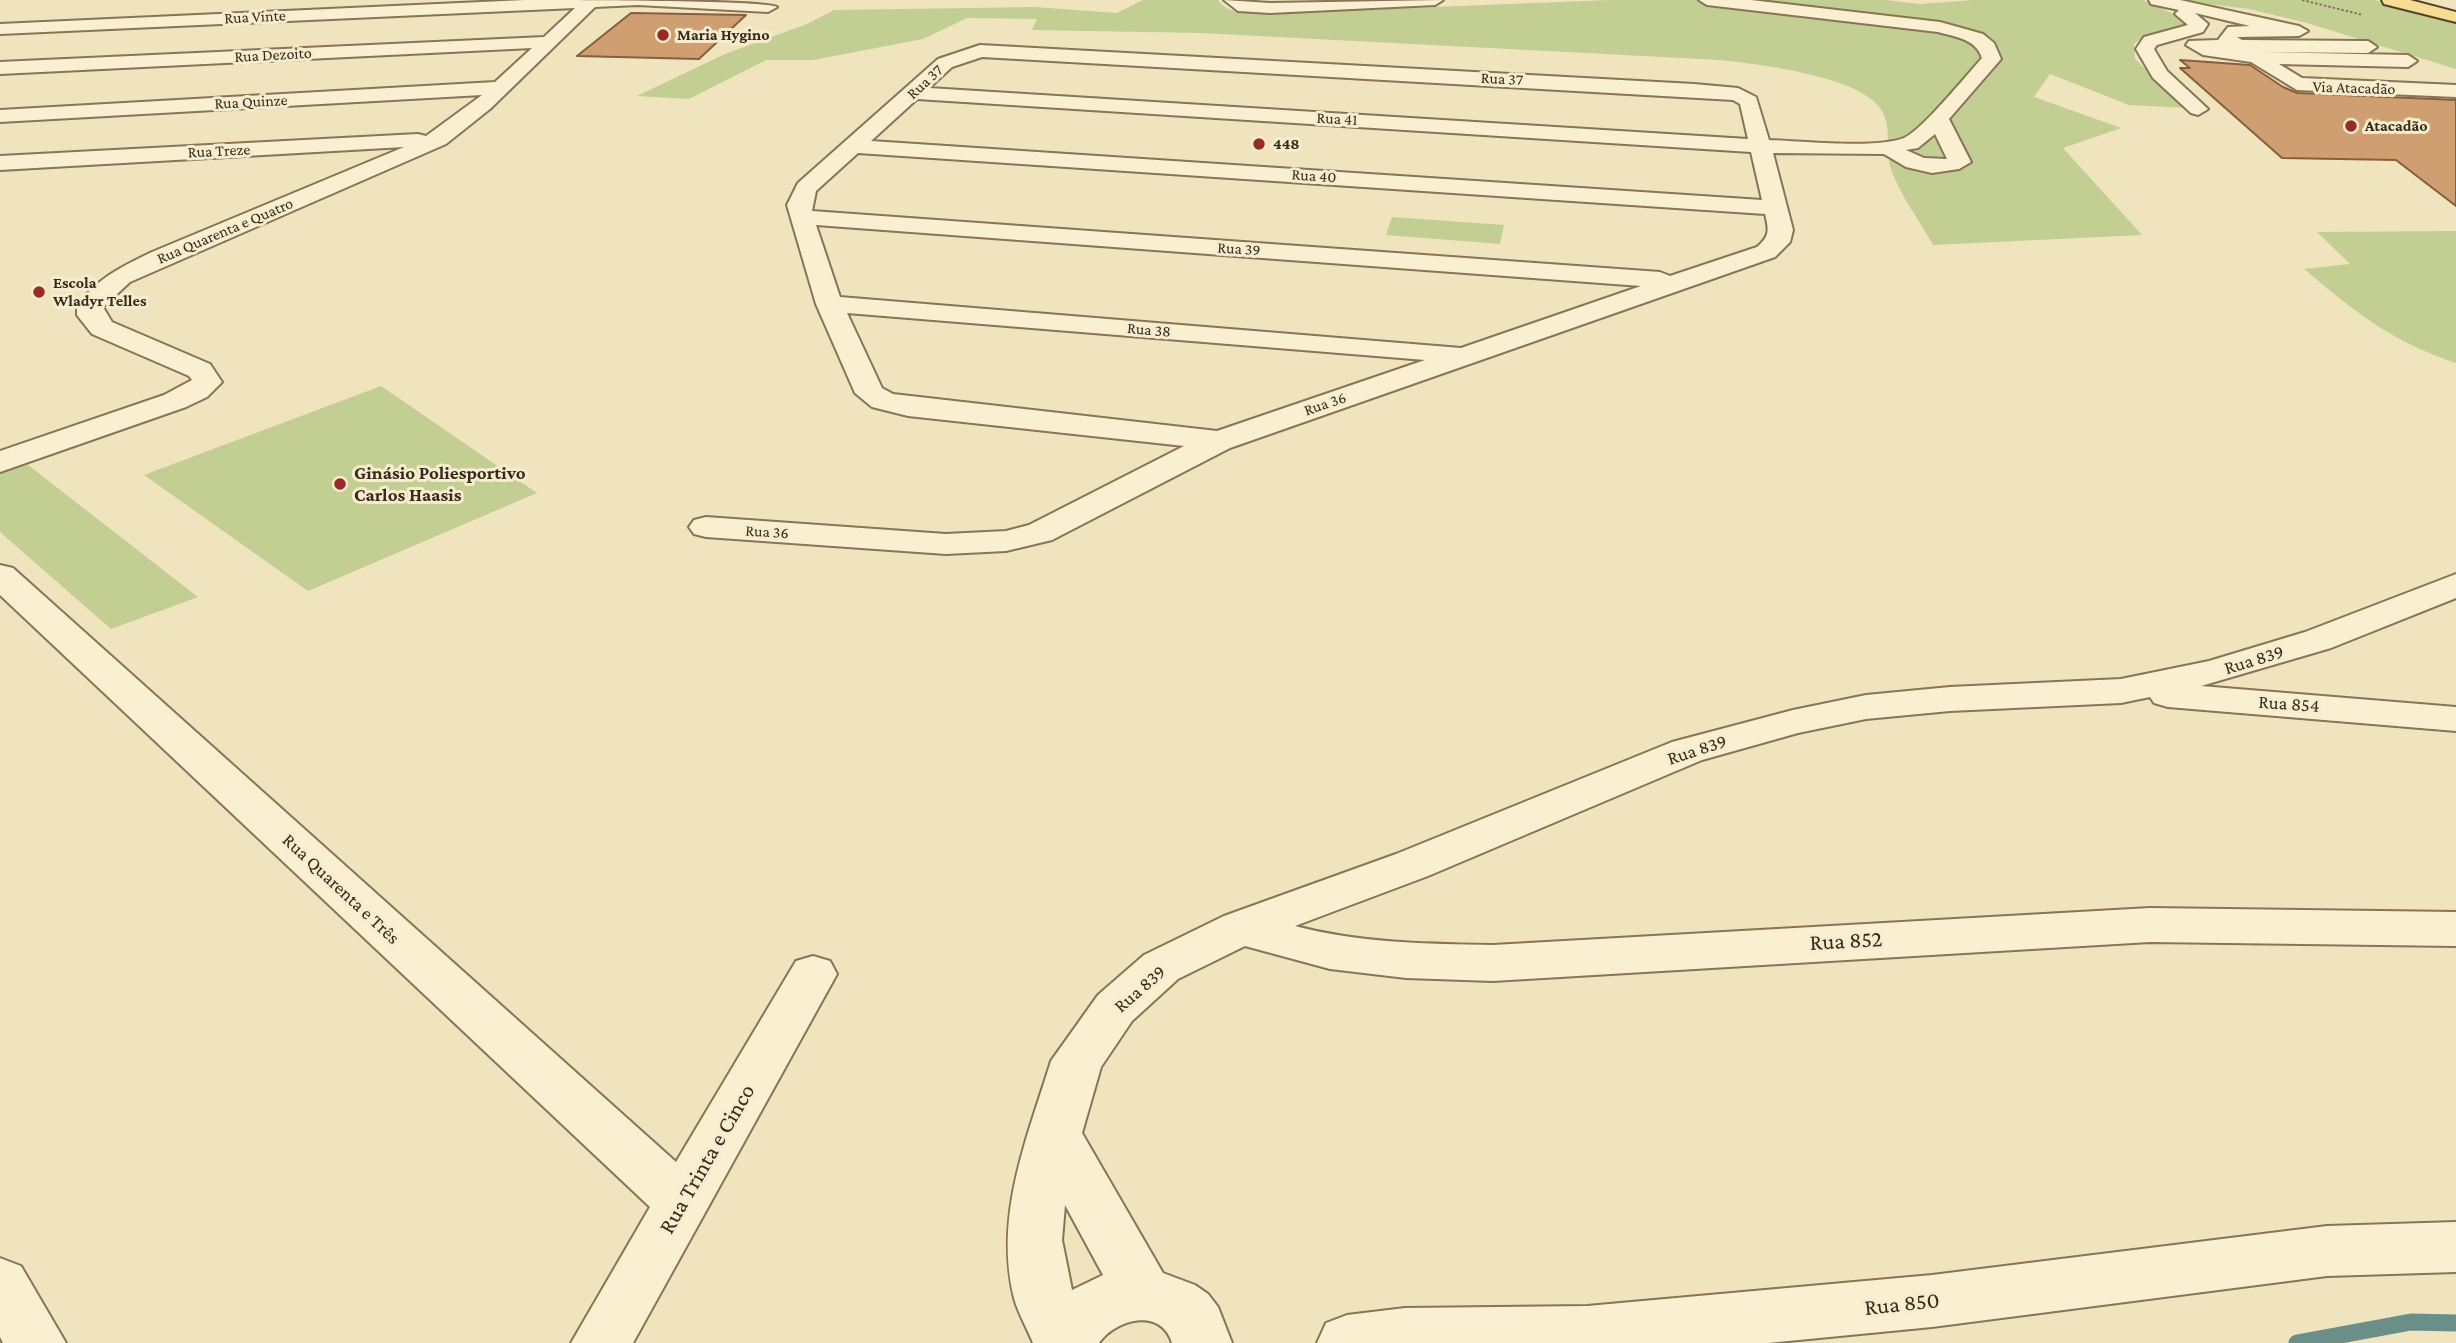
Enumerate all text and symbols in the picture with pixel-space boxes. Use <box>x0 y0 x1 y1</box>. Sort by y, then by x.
street label: Rua Vinte <box>224 6 286 28</box>
place label: Maria Hygino <box>677 25 769 45</box>
marker: Maria Hygino <box>655 27 671 43</box>
street label: Rua Dezoito <box>234 43 312 67</box>
street label: Rua 37 <box>903 61 947 103</box>
street label: Rua 37 <box>1480 68 1524 90</box>
street label: Via Atacadão <box>2312 77 2396 99</box>
street label: Rua Quinze <box>214 90 288 114</box>
street label: Rua 41 <box>1316 108 1358 130</box>
place label: Atacadão <box>2365 116 2428 136</box>
marker: Atacadão <box>2343 118 2359 134</box>
place label: 448 <box>1273 134 1300 154</box>
marker: 448 <box>1251 136 1267 152</box>
street label: Rua Treze <box>187 140 251 162</box>
street label: Rua 40 <box>1291 165 1337 187</box>
street label: Rua Quarenta e Quatro <box>154 194 296 268</box>
street label: Rua 39 <box>1217 238 1261 260</box>
place label: Escola Wladyr Telles <box>53 273 146 311</box>
marker: Escola Wladyr Telles <box>31 284 47 300</box>
street label: Rua 38 <box>1126 319 1172 341</box>
street label: Rua 36 <box>1301 388 1349 420</box>
place label: Ginásio Poliesportivo Carlos Haasis <box>354 462 526 506</box>
marker: Ginásio Poliesportivo Carlos Haasis <box>332 476 348 492</box>
street label: Rua 36 <box>745 521 789 543</box>
street label: Rua 839 <box>2221 640 2287 680</box>
street label: Rua 854 <box>2258 690 2320 718</box>
street label: Rua 839 <box>1664 730 1730 770</box>
street label: Rua Quarenta e Três <box>278 829 404 949</box>
street label: Rua 852 <box>1809 925 1883 957</box>
street label: Rua 839 <box>1109 960 1171 1018</box>
street label: Rua Trinta e Cinco <box>653 1079 761 1239</box>
street label: Rua 850 <box>1863 1286 1941 1322</box>

